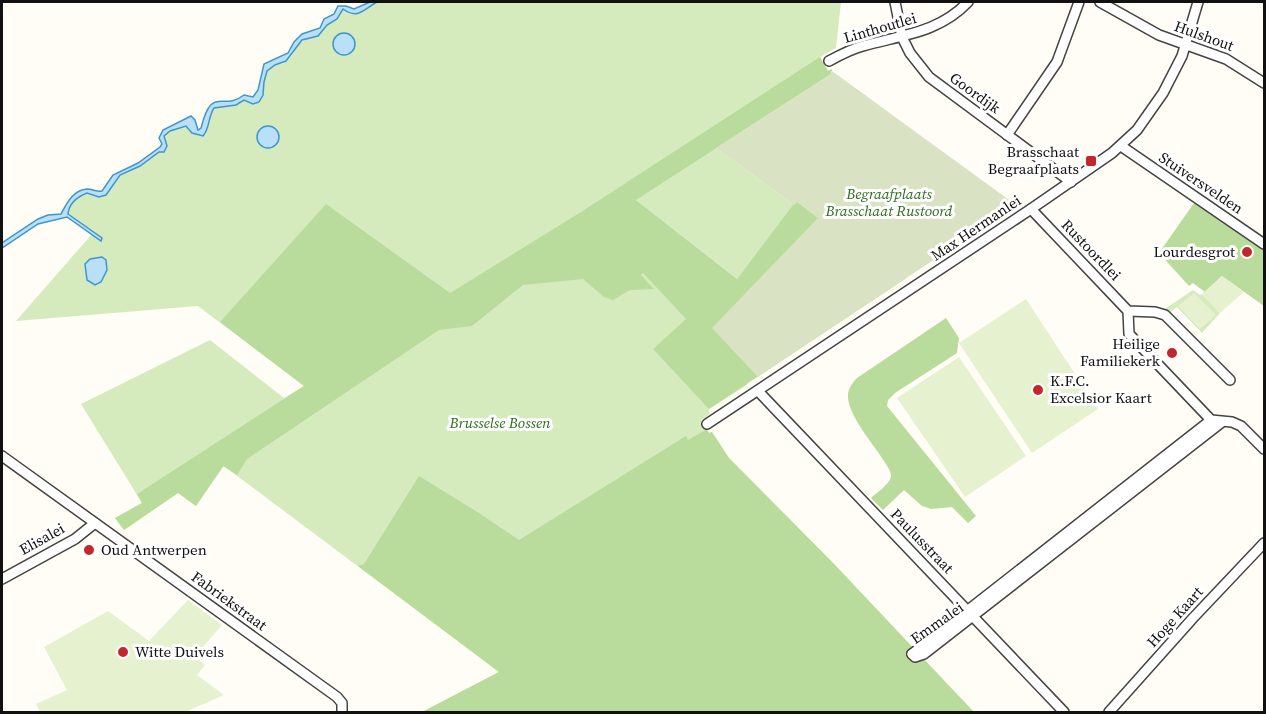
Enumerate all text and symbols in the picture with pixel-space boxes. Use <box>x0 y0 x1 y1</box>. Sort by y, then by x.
street label: Linthoutlei <box>841 7 919 48</box>
street label: Hulshout <box>1172 15 1237 56</box>
street label: Goordijk <box>946 67 1006 119</box>
place label: Brasschaat Begraafplaats <box>988 141 1079 179</box>
street label: Stuiversvelden <box>1155 147 1248 219</box>
marker: Brasschaat Begraafplaats <box>1084 154 1098 168</box>
park label: Begraafplaats Brasschaat Rustoord <box>825 183 953 221</box>
street label: Max Hermanlei <box>927 190 1025 266</box>
street label: Rustoordlei <box>1057 214 1126 285</box>
place label: Lourdesgrot <box>1153 241 1235 262</box>
marker: Lourdesgrot <box>1240 245 1254 259</box>
place label: Heilige Familiekerk <box>1080 333 1161 371</box>
marker: Heilige Familiekerk <box>1165 346 1179 360</box>
place label: K.F.C. Excelsior Kaart <box>1050 370 1152 408</box>
marker: K.F.C. Excelsior Kaart <box>1031 383 1045 397</box>
park label: Brusselse Bossen <box>448 412 551 433</box>
street label: Paulusstraat <box>886 504 959 578</box>
street label: Elisalei <box>15 518 68 560</box>
place label: Oud Antwerpen <box>101 539 207 560</box>
marker: Oud Antwerpen <box>82 543 96 557</box>
street label: Fabriekstraat <box>187 566 271 635</box>
street label: Hoge Kaart <box>1142 582 1208 652</box>
street label: Emmalei <box>906 597 967 648</box>
place label: Witte Duivels <box>135 641 224 662</box>
marker: Witte Duivels <box>116 645 130 659</box>

